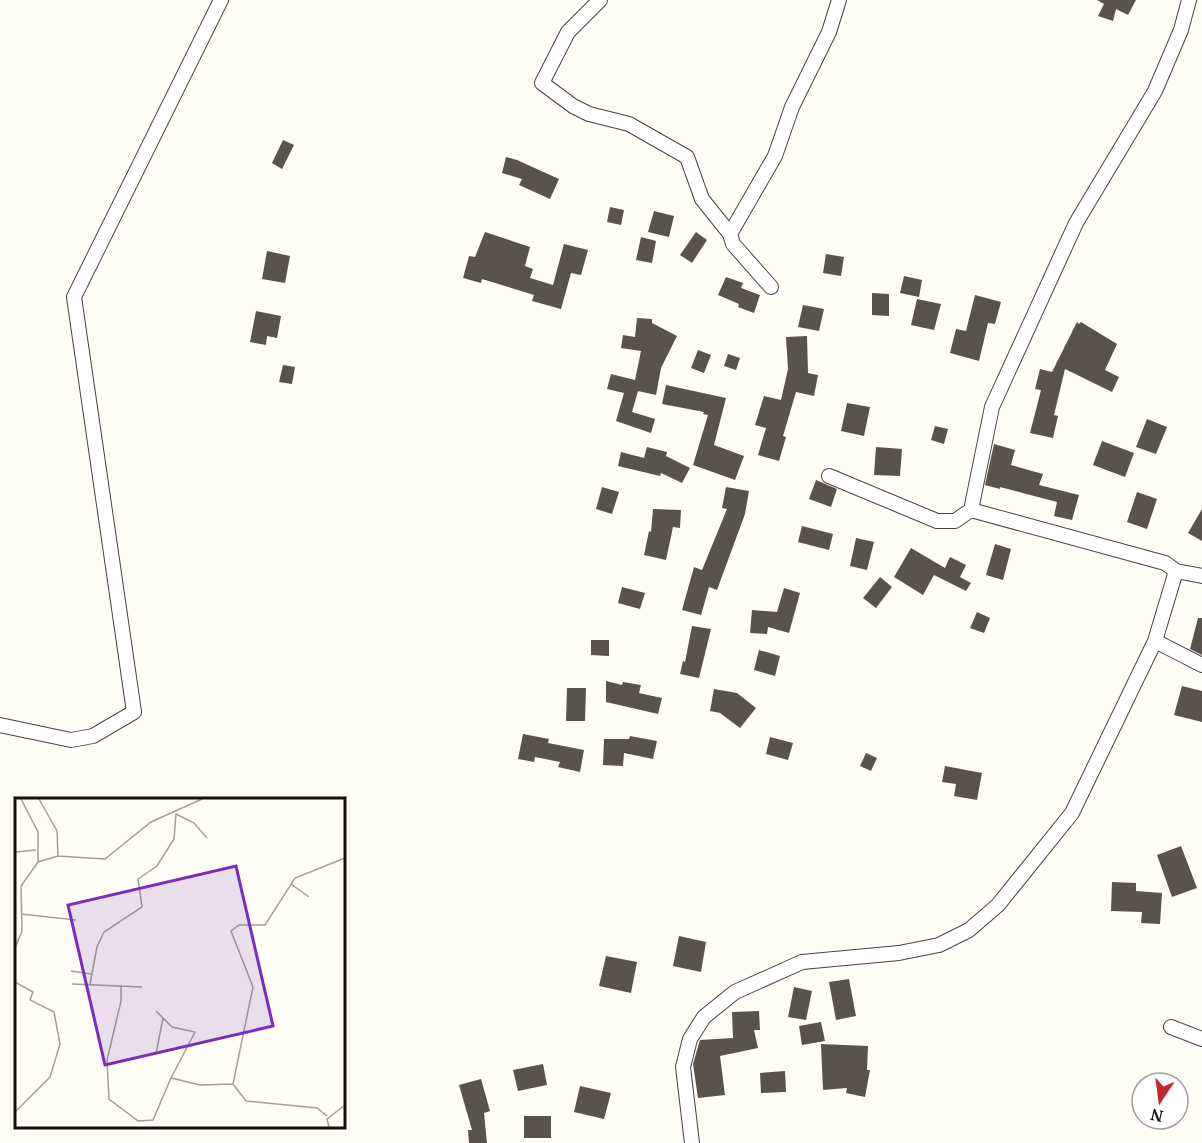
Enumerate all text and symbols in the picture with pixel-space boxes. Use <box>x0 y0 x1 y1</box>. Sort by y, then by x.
inset map <box>15 798 345 1128</box>
north arrow <box>1130 1071 1190 1131</box>
text: N <box>1148 1104 1165 1128</box>

